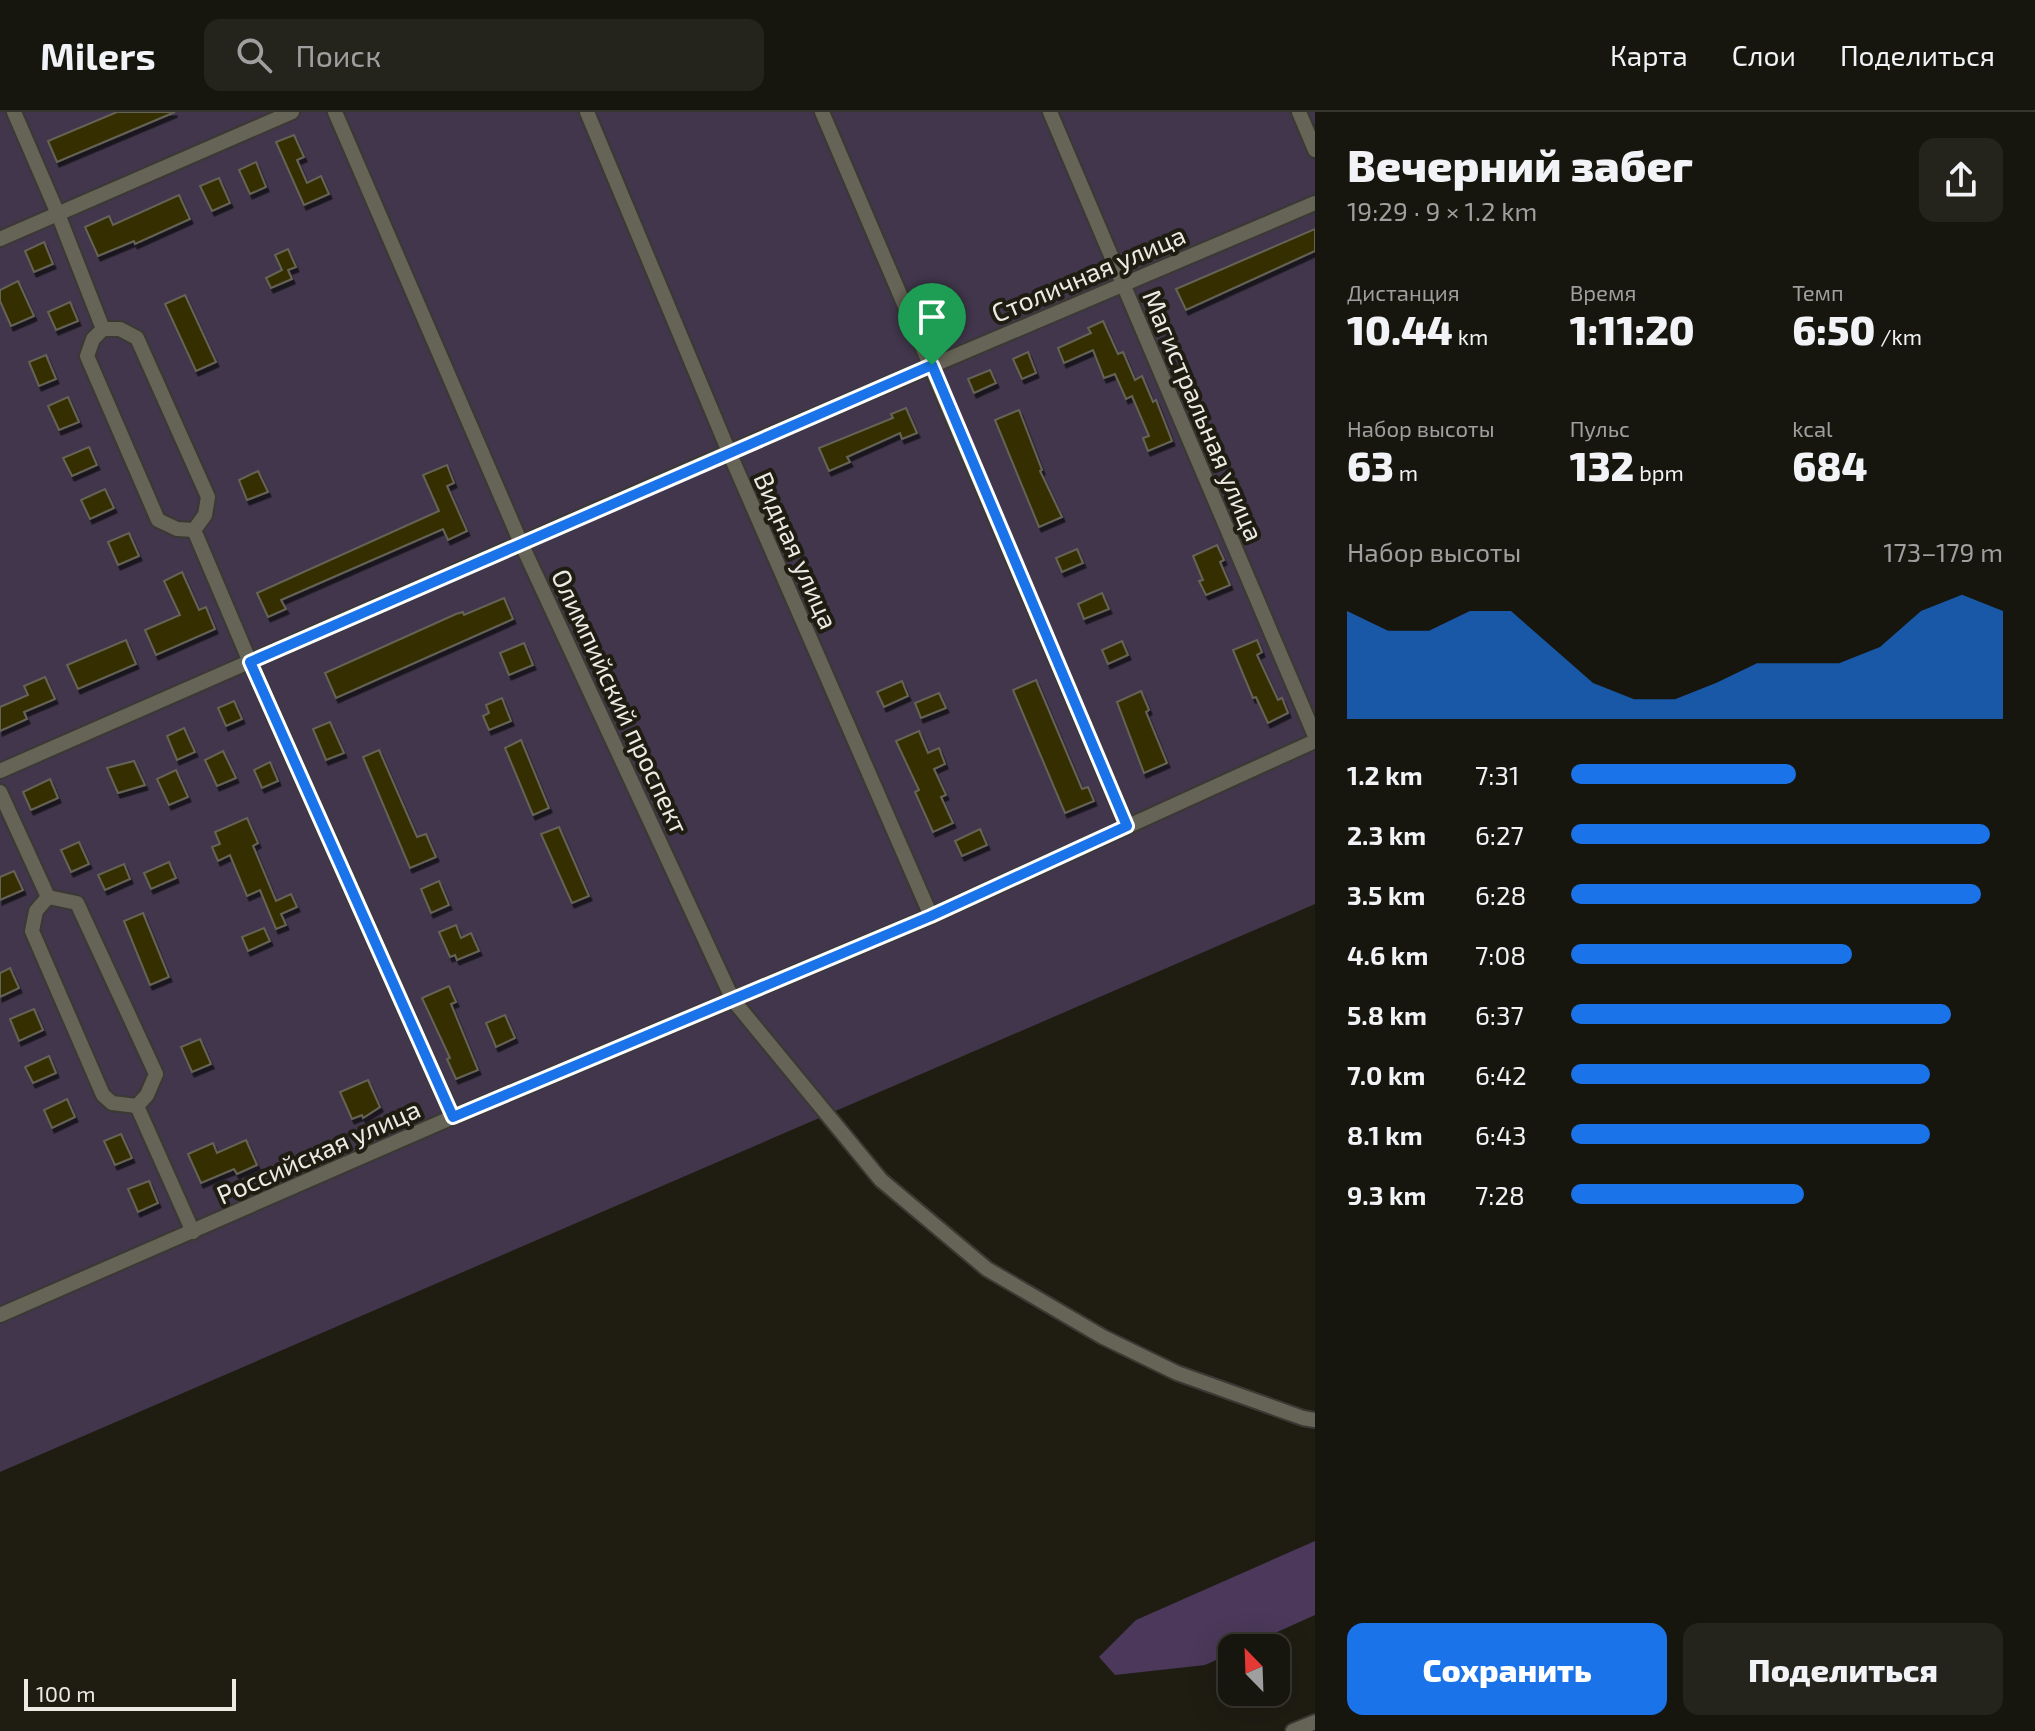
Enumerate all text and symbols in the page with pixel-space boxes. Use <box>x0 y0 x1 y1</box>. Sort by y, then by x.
search box <box>204 19 764 91</box>
text: Milers <box>40 32 156 78</box>
icon: search <box>232 33 276 77</box>
text: Поиск <box>296 37 381 73</box>
text: Карта <box>1610 38 1688 72</box>
text: Слои <box>1732 38 1796 72</box>
text: Поделиться <box>1840 38 1995 72</box>
text: Вечерний забег <box>1347 138 1693 191</box>
button: share <box>1919 138 2003 222</box>
text: 19:29 · 9 × 1.2 km <box>1347 195 1537 226</box>
street label: Столичная улица <box>986 218 1190 329</box>
text: Дистанция <box>1347 279 1460 305</box>
text: Время <box>1570 279 1636 305</box>
text: Темп <box>1792 279 1844 305</box>
pin <box>898 283 966 365</box>
street label: Магистральная улица <box>1136 285 1271 545</box>
icon: arrive <box>910 295 954 339</box>
text: 10.44 <box>1347 305 1453 353</box>
text: 1:11:20 <box>1570 305 1695 353</box>
text: 6:50 <box>1792 305 1875 353</box>
text: km <box>1453 323 1488 349</box>
text: /km <box>1875 323 1922 349</box>
text: Набор высоты <box>1347 415 1495 441</box>
text: Пульс <box>1570 415 1630 441</box>
text: kcal <box>1792 415 1833 441</box>
text: 63 <box>1347 441 1394 489</box>
text: 132 <box>1570 441 1634 489</box>
text: 684 <box>1792 441 1868 489</box>
text: m <box>1394 459 1418 485</box>
text: bpm <box>1634 459 1684 485</box>
street label: Видная улица <box>748 467 845 634</box>
text: Набор высоты <box>1347 536 1521 567</box>
text: 173–179 m <box>1883 536 2003 567</box>
street label: Олимпийский проспект <box>546 564 696 838</box>
text: 1.2 km <box>1347 759 1423 790</box>
text: 7:31 <box>1475 759 1519 790</box>
text: 2.3 km <box>1347 819 1426 850</box>
text: 6:27 <box>1475 819 1524 850</box>
text: 3.5 km <box>1347 879 1426 910</box>
text: 6:28 <box>1475 879 1526 910</box>
text: 4.6 km <box>1347 939 1428 970</box>
text: 7:08 <box>1475 939 1526 970</box>
text: 5.8 km <box>1347 999 1427 1030</box>
text: 6:37 <box>1475 999 1524 1030</box>
text: 7.0 km <box>1347 1059 1425 1090</box>
text: 6:42 <box>1475 1059 1527 1090</box>
street label: Российская улица <box>211 1092 425 1211</box>
text: 8.1 km <box>1347 1119 1423 1150</box>
text: 6:43 <box>1475 1119 1526 1150</box>
text: 9.3 km <box>1347 1179 1426 1210</box>
text: 7:28 <box>1475 1179 1525 1210</box>
button: Сохранить <box>1347 1623 1667 1715</box>
button: Поделиться <box>1683 1623 2003 1715</box>
north arrow <box>1218 1634 1290 1706</box>
map controls <box>1218 1634 1290 1706</box>
scale bar <box>24 1675 236 1711</box>
text: 100 m <box>36 1680 95 1706</box>

